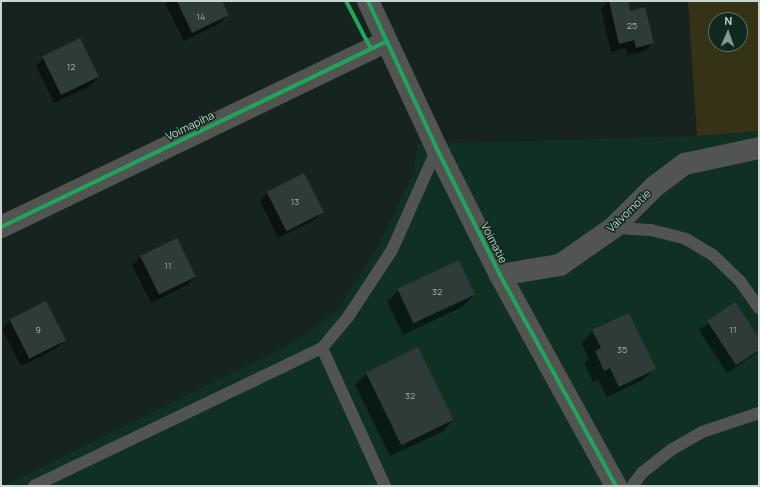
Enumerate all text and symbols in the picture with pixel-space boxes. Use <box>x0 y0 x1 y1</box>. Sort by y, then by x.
house number: 14 <box>197 12 205 22</box>
north arrow <box>708 12 748 52</box>
text: N <box>724 13 733 28</box>
house number: 25 <box>627 21 637 31</box>
house number: 12 <box>67 62 75 72</box>
street label: Voimapiha <box>164 109 216 143</box>
street label: Valvomotie <box>604 187 654 235</box>
house number: 13 <box>291 197 299 207</box>
street label: Voimatie <box>478 220 510 266</box>
house number: 11 <box>164 261 172 271</box>
house number: 32 <box>432 287 442 297</box>
house number: 9 <box>35 325 41 335</box>
house number: 11 <box>729 325 737 335</box>
house number: 35 <box>617 345 627 355</box>
house number: 32 <box>405 391 415 401</box>

